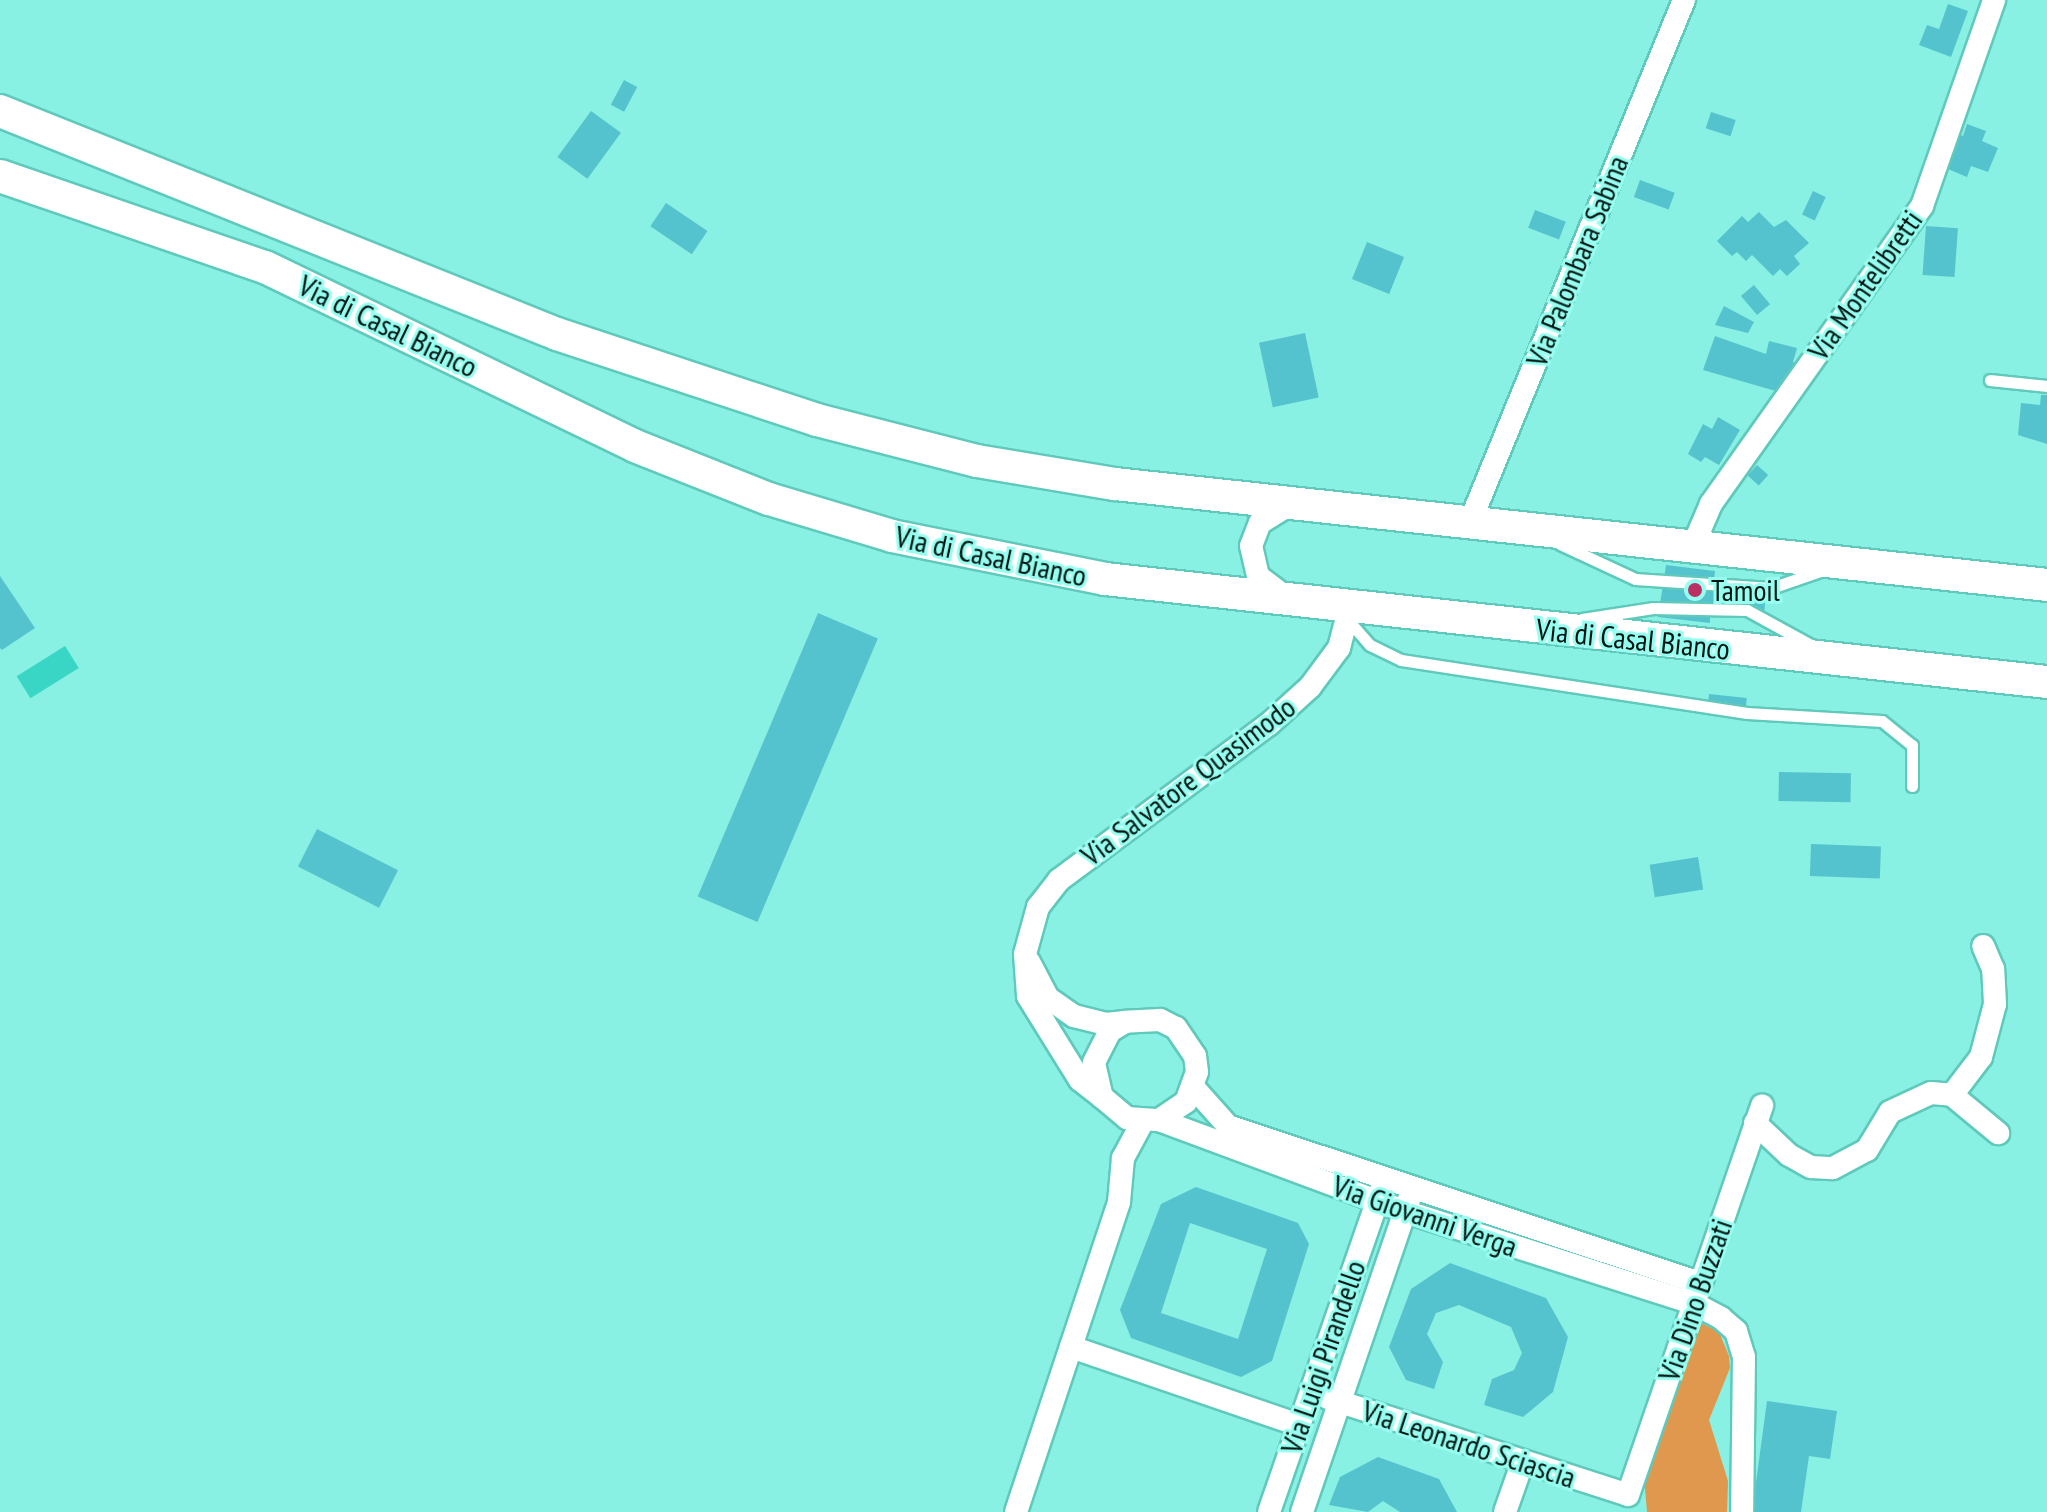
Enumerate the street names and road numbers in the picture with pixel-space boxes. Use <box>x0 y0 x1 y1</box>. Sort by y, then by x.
street label: Via Palombara Sabina <box>1518 150 1636 372</box>
street label: Via Montelibretti <box>1800 203 1930 367</box>
street label: Via di Casal Bianco <box>293 267 483 385</box>
street label: Via di Casal Bianco <box>892 518 1090 594</box>
street label: Via di Casal Bianco <box>1534 611 1732 667</box>
street label: Via Salvatore Quasimodo <box>1074 689 1302 873</box>
street label: Via Giovanni Verga <box>1328 1167 1522 1265</box>
street label: Via Dino Buzzati <box>1650 1214 1740 1386</box>
street label: Via Luigi Pirandello <box>1273 1256 1373 1458</box>
street label: Via Leonardo Sciascia <box>1358 1393 1580 1495</box>

